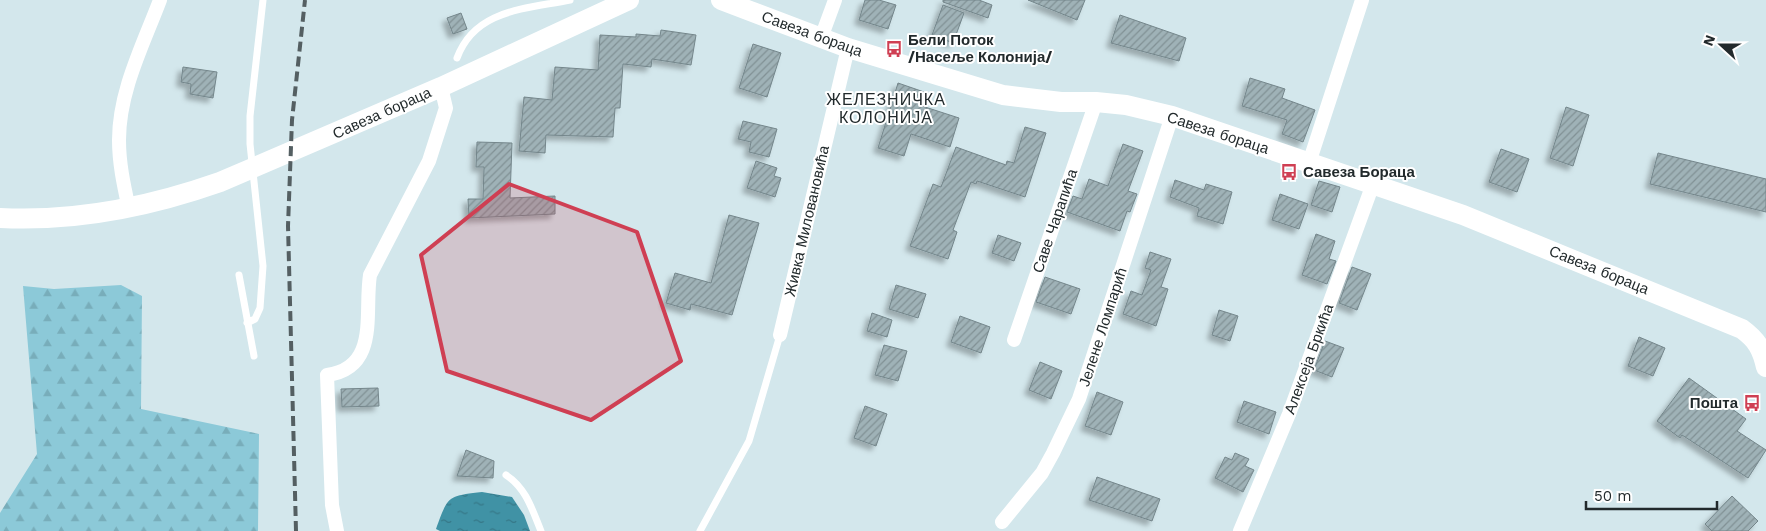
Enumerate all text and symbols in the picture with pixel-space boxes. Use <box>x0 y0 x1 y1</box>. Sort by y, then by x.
street label: Савеза бораца <box>759 7 866 61</box>
north arrow <box>1696 20 1746 70</box>
place label: Бели Поток /Насеље Колонија/ <box>908 31 1052 66</box>
text: N <box>1700 33 1718 48</box>
bus stop icon: Бели Поток /Насеље Колонија/ <box>884 39 904 59</box>
street label: Савеза бораца <box>330 83 435 143</box>
district label: ЖЕЛЕЗНИЧКА КОЛОНИЈА <box>826 90 946 127</box>
street label: Савеза бораца <box>1165 108 1272 158</box>
street label: Живка Миловановића <box>781 143 833 298</box>
bus stop icon: Савеза Бораца <box>1279 162 1299 182</box>
place label: Савеза Бораца <box>1303 163 1415 181</box>
street label: Саве Чарапића <box>1029 166 1081 275</box>
street label: Савеза бораца <box>1546 242 1652 298</box>
street label: Јелене Ломпарић <box>1075 265 1131 389</box>
street label: Алексеја Бркића <box>1281 301 1338 417</box>
bus stop icon: Пошта <box>1742 393 1762 413</box>
place label: Пошта <box>1690 394 1739 412</box>
scale bar <box>1586 478 1717 510</box>
text: 50 m <box>1594 487 1631 505</box>

